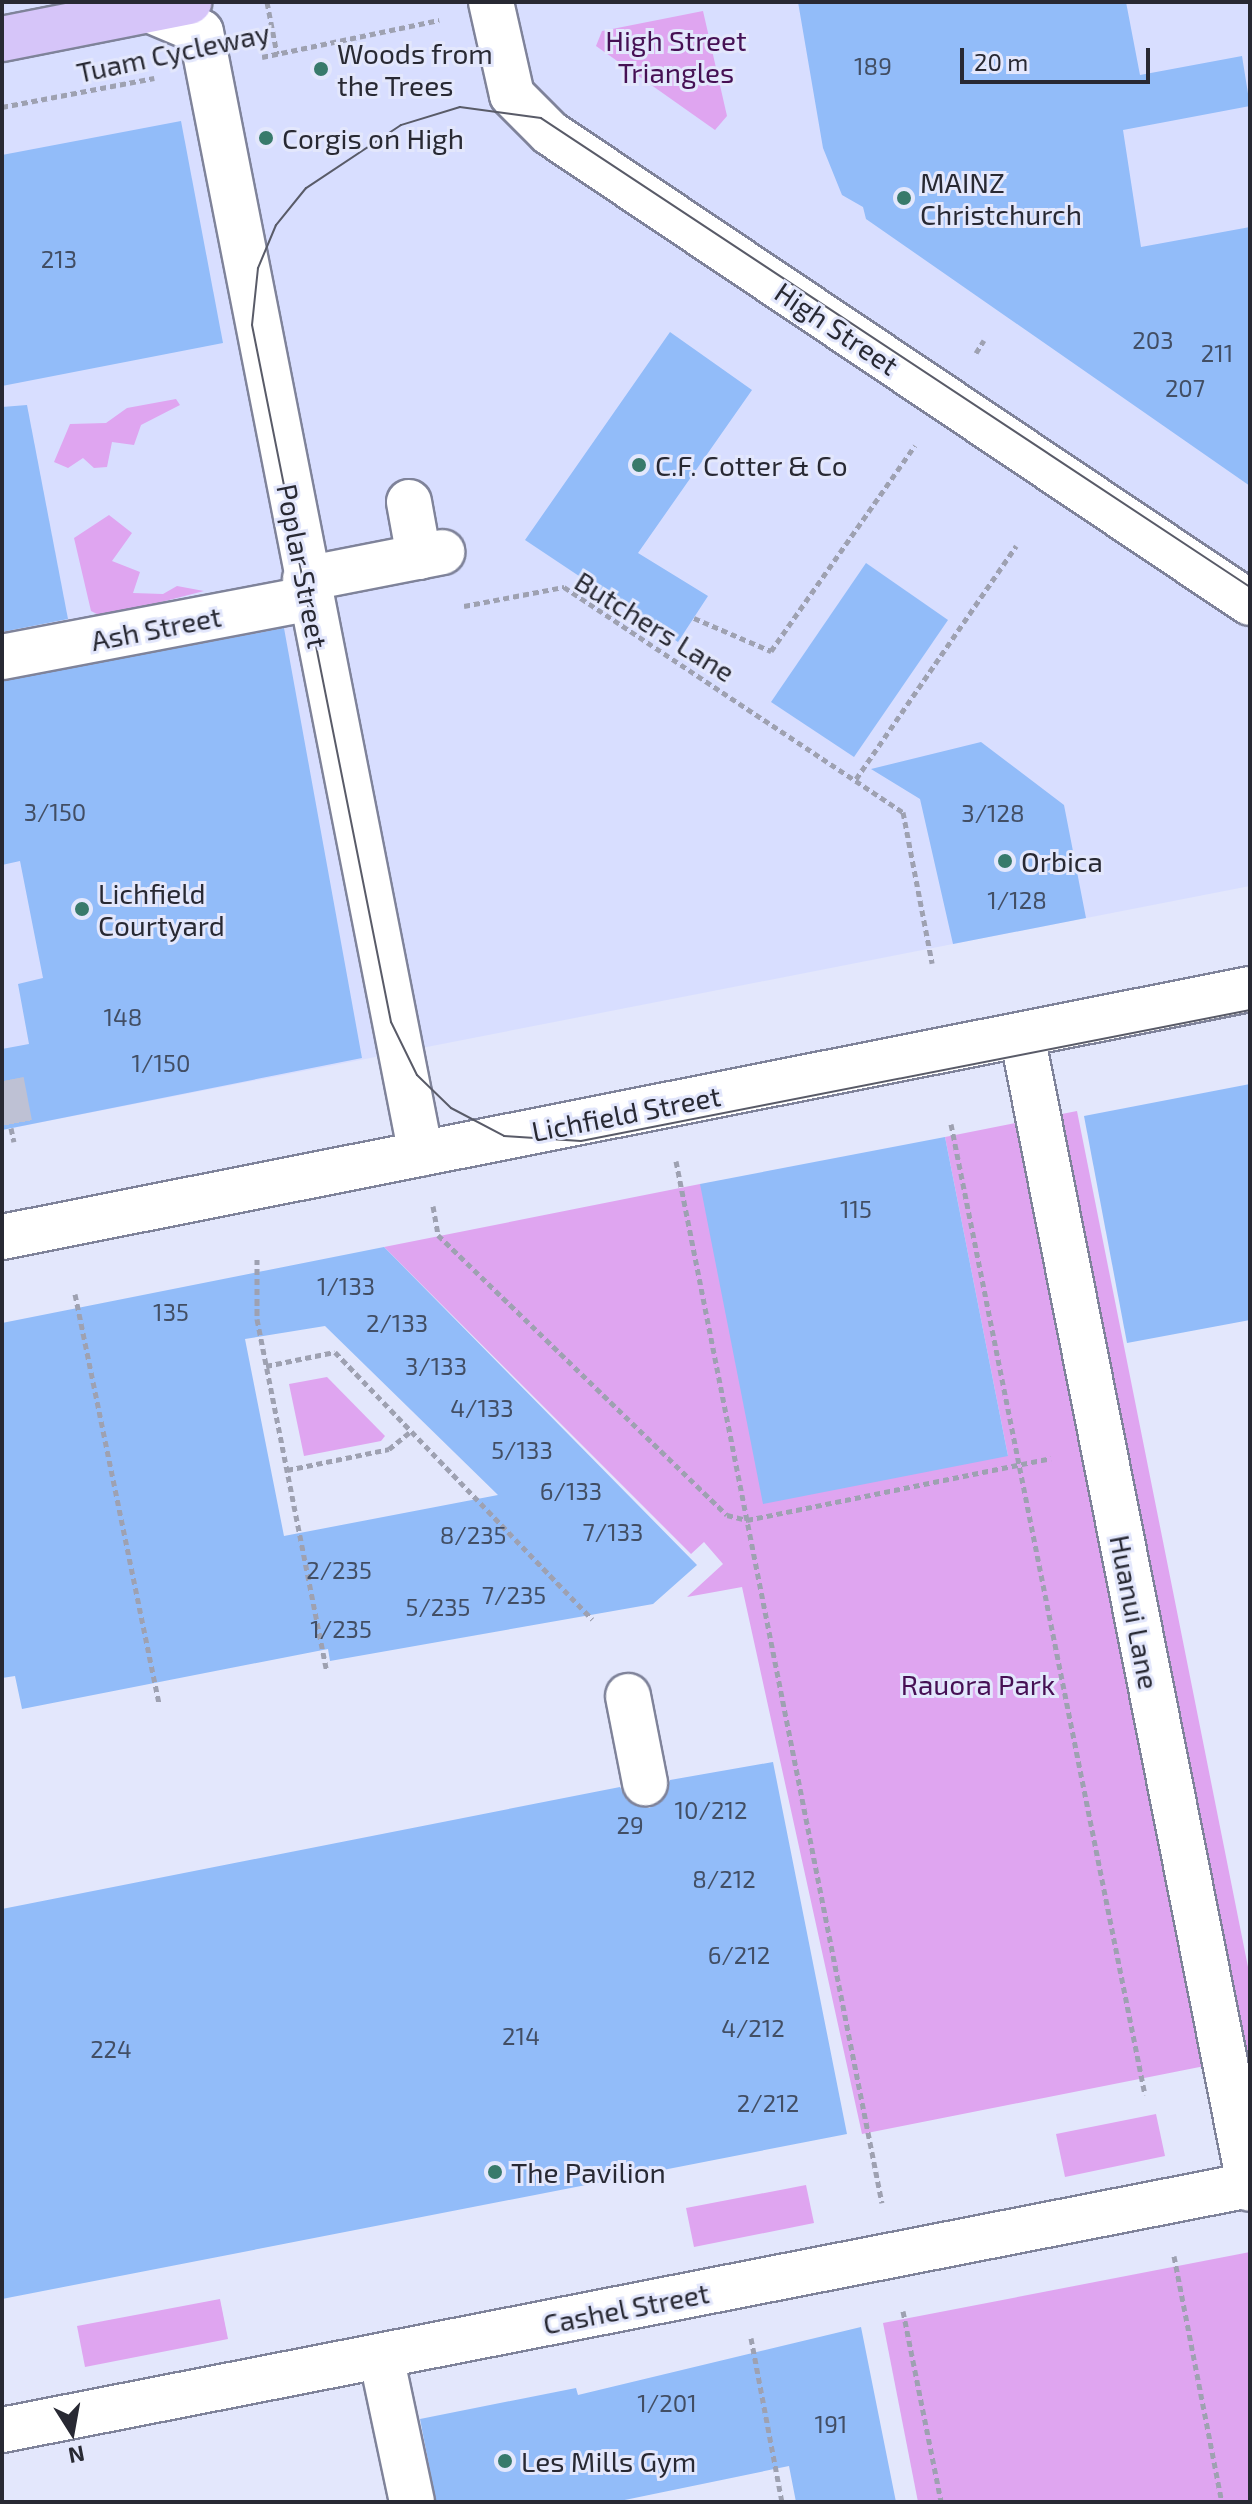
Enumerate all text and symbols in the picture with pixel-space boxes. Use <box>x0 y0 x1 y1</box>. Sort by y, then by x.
street label: Tuam Cycleway <box>73 15 273 89</box>
park label: High Street Triangles <box>605 23 747 89</box>
scale bar <box>964 32 1154 82</box>
place label: Woods from the Trees <box>337 36 493 102</box>
text: 20 m <box>974 47 1028 76</box>
house number: 189 <box>854 52 892 80</box>
marker: Woods from the Trees <box>312 60 330 78</box>
place label: Corgis on High <box>282 121 464 155</box>
marker: Corgis on High <box>257 129 275 147</box>
place label: MAINZ Christchurch <box>920 165 1082 231</box>
marker: MAINZ Christchurch <box>895 189 913 207</box>
house number: 213 <box>41 245 77 273</box>
street label: High Street <box>769 274 905 382</box>
house number: 203 <box>1132 326 1174 354</box>
house number: 211 <box>1201 339 1233 367</box>
house number: 207 <box>1165 374 1205 402</box>
place label: C.F. Cotter & Co <box>655 448 848 482</box>
marker: C.F. Cotter & Co <box>630 456 648 474</box>
street label: Poplar Street <box>271 481 335 651</box>
street label: Butchers Lane <box>569 564 741 688</box>
street label: Ash Street <box>88 599 224 657</box>
house number: 3/150 <box>24 798 86 826</box>
house number: 3/128 <box>961 799 1025 827</box>
place label: Orbica <box>1021 844 1103 878</box>
marker: Orbica <box>996 852 1014 870</box>
place label: Lichfield Courtyard <box>98 876 225 942</box>
house number: 1/128 <box>987 886 1047 914</box>
marker: Lichfield Courtyard <box>73 900 91 918</box>
house number: 148 <box>104 1003 142 1031</box>
house number: 1/150 <box>132 1049 190 1077</box>
street label: Lichfield Street <box>529 1078 723 1148</box>
house number: 115 <box>840 1195 872 1223</box>
house number: 1/133 <box>317 1272 375 1300</box>
house number: 135 <box>153 1298 189 1326</box>
house number: 2/133 <box>366 1309 428 1337</box>
house number: 3/133 <box>405 1352 467 1380</box>
house number: 4/133 <box>450 1394 514 1422</box>
house number: 5/133 <box>491 1436 553 1464</box>
house number: 6/133 <box>540 1477 602 1505</box>
house number: 7/133 <box>583 1518 643 1546</box>
house number: 8/235 <box>440 1521 506 1549</box>
street label: Huanui Lane <box>1104 1532 1166 1692</box>
house number: 2/235 <box>306 1556 372 1584</box>
house number: 7/235 <box>482 1581 546 1609</box>
house number: 5/235 <box>406 1593 470 1621</box>
house number: 1/235 <box>310 1615 372 1643</box>
park label: Rauora Park <box>901 1667 1055 1701</box>
house number: 10/212 <box>675 1796 747 1824</box>
house number: 29 <box>616 1811 644 1839</box>
house number: 8/212 <box>692 1865 756 1893</box>
house number: 6/212 <box>708 1941 770 1969</box>
house number: 4/212 <box>721 2014 785 2042</box>
house number: 214 <box>502 2022 540 2050</box>
house number: 224 <box>90 2035 132 2063</box>
house number: 2/212 <box>737 2089 799 2117</box>
place label: The Pavilion <box>511 2155 666 2189</box>
marker: The Pavilion <box>486 2163 504 2181</box>
street label: Cashel Street <box>540 2275 712 2341</box>
house number: 1/201 <box>637 2389 697 2417</box>
north arrow <box>32 2392 112 2472</box>
house number: 191 <box>815 2410 847 2438</box>
text: N <box>66 2441 87 2470</box>
place label: Les Mills Gym <box>521 2444 696 2478</box>
marker: Les Mills Gym <box>496 2452 514 2470</box>

